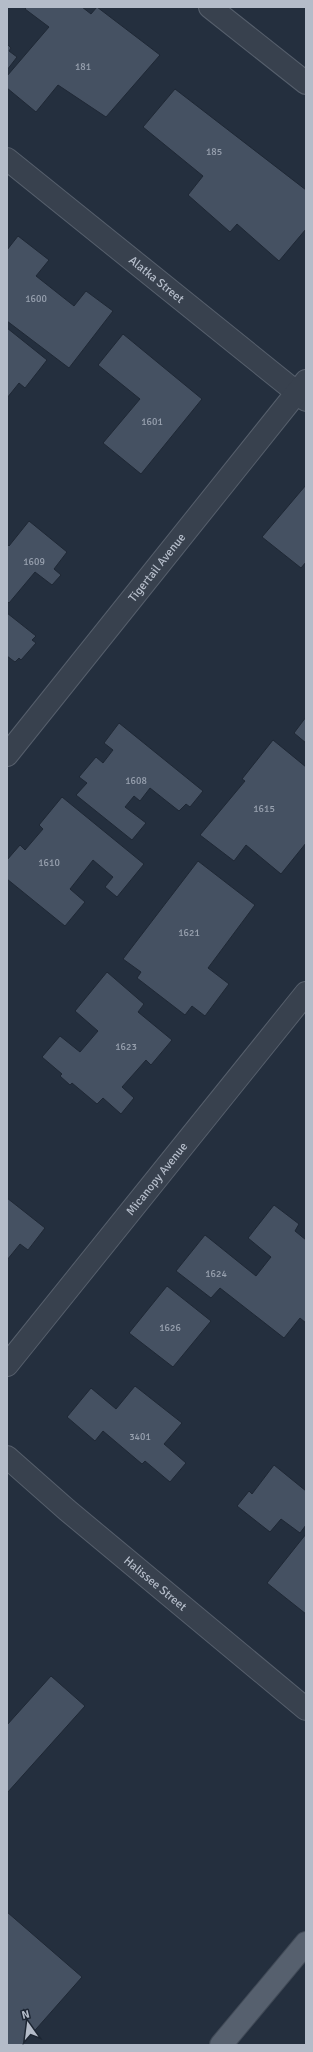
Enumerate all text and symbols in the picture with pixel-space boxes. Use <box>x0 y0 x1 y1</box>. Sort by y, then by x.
house number: 181 <box>75 61 91 73</box>
house number: 185 <box>206 146 222 158</box>
street label: Alatka Street <box>125 253 187 307</box>
house number: 1600 <box>25 293 47 305</box>
house number: 1601 <box>141 416 163 428</box>
street label: Tigertail Avenue <box>125 531 189 605</box>
house number: 1609 <box>23 556 45 568</box>
house number: 1608 <box>125 775 147 787</box>
house number: 1615 <box>253 803 275 815</box>
house number: 1610 <box>38 857 60 869</box>
house number: 1621 <box>178 927 200 939</box>
house number: 1623 <box>115 1041 137 1053</box>
street label: Micanopy Avenue <box>123 1139 191 1219</box>
house number: 1624 <box>205 1268 227 1280</box>
house number: 1626 <box>159 1322 181 1334</box>
house number: 3401 <box>129 1431 151 1443</box>
street label: Halissee Street <box>120 1553 190 1614</box>
north arrow <box>8 2004 48 2044</box>
text: N <box>20 2008 31 2022</box>

